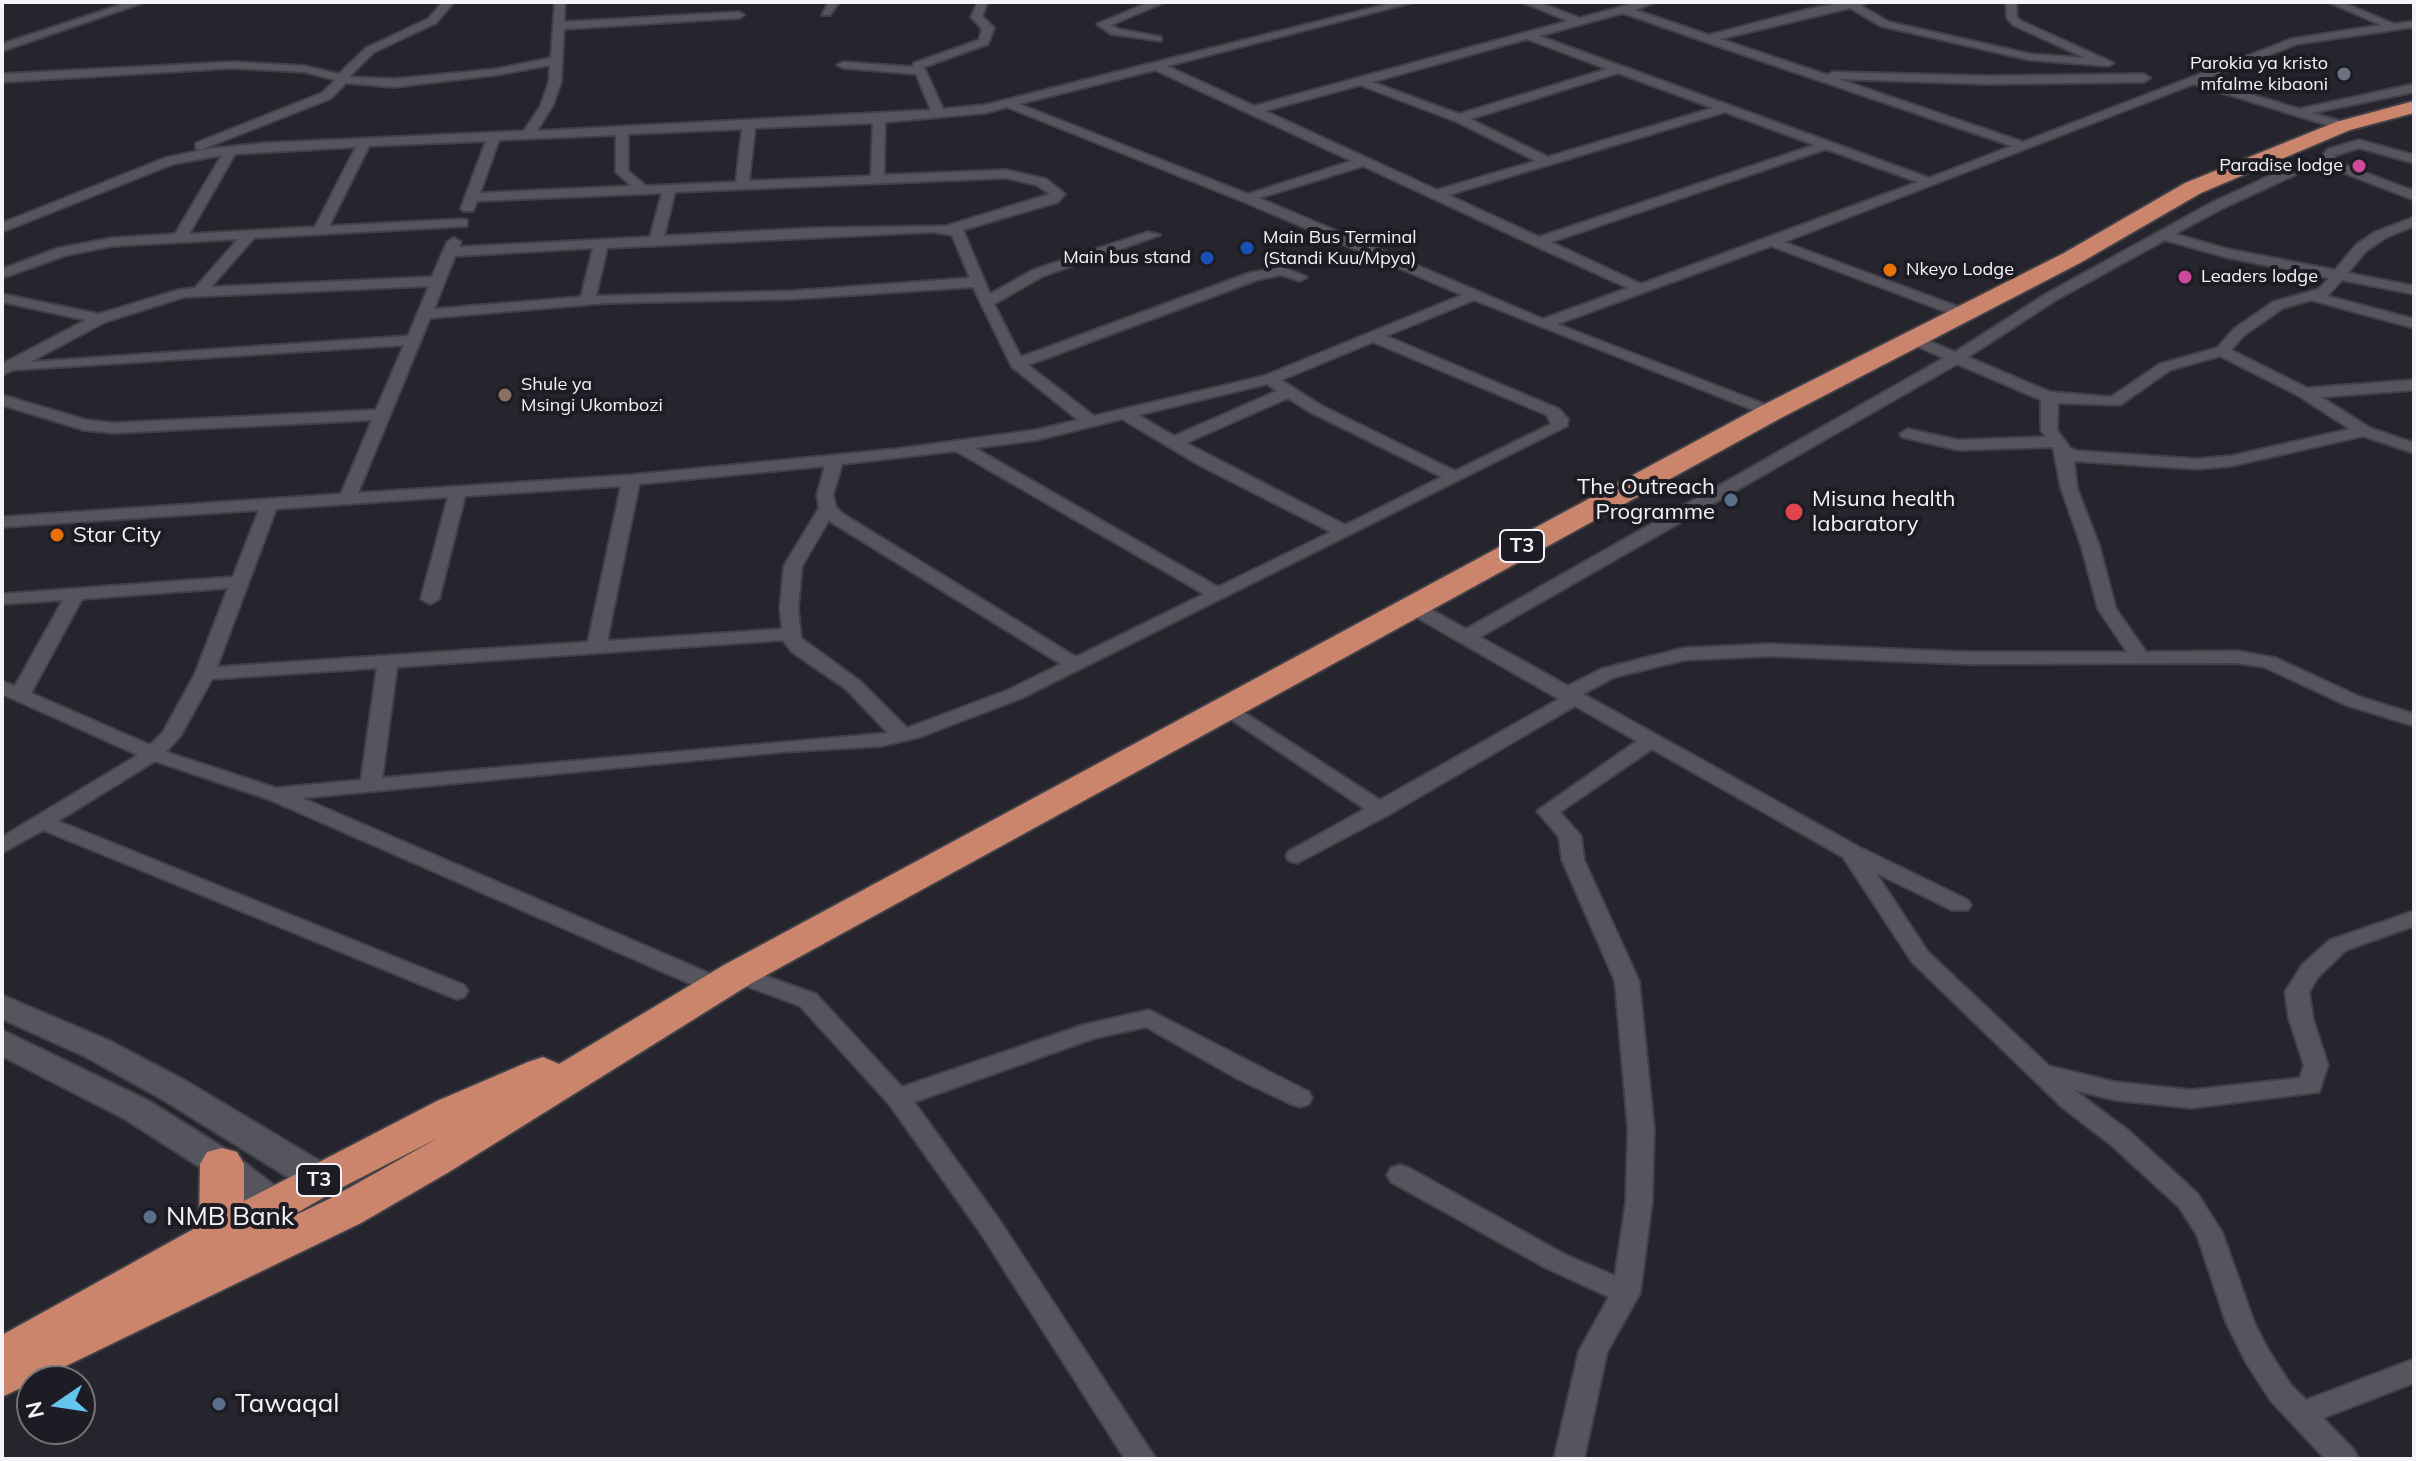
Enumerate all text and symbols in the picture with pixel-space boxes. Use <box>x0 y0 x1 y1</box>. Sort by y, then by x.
place label: Parokia ya kristo mfalme kibaoni <box>2190 53 2328 96</box>
marker: Parokia ya kristo mfalme kibaoni <box>2335 65 2353 83</box>
place label: Paradise lodge <box>2219 155 2343 177</box>
marker: Paradise lodge <box>2350 157 2368 175</box>
place label: Main Bus Terminal (Standi Kuu/Mpya) <box>1263 227 1417 270</box>
marker: Main Bus Terminal (Standi Kuu/Mpya) <box>1238 239 1256 257</box>
place label: Main bus stand <box>1063 247 1191 269</box>
marker: Main bus stand <box>1198 249 1216 267</box>
place label: Nkeyo Lodge <box>1906 259 2014 281</box>
marker: Nkeyo Lodge <box>1881 261 1899 279</box>
place label: Leaders lodge <box>2201 266 2318 288</box>
marker: Leaders lodge <box>2176 268 2194 286</box>
place label: Shule ya Msingi Ukombozi <box>521 374 663 416</box>
marker: Shule ya Msingi Ukombozi <box>496 386 514 404</box>
place label: The Outreach Programme <box>1577 474 1715 526</box>
place label: Misuna health labaratory <box>1812 486 1955 538</box>
marker: The Outreach Programme <box>1722 491 1740 509</box>
marker: Misuna health labaratory <box>1783 501 1805 523</box>
place label: Star City <box>73 522 161 548</box>
marker: Star City <box>48 526 66 544</box>
road number: T3 <box>1500 530 1544 562</box>
road number: T3 <box>297 1164 341 1196</box>
place label: NMB Bank <box>166 1201 294 1233</box>
marker: NMB Bank <box>141 1208 159 1226</box>
north arrow <box>16 1365 96 1445</box>
place label: Tawaqal <box>235 1388 340 1420</box>
marker: Tawaqal <box>210 1395 228 1413</box>
text: N <box>19 1399 50 1421</box>

